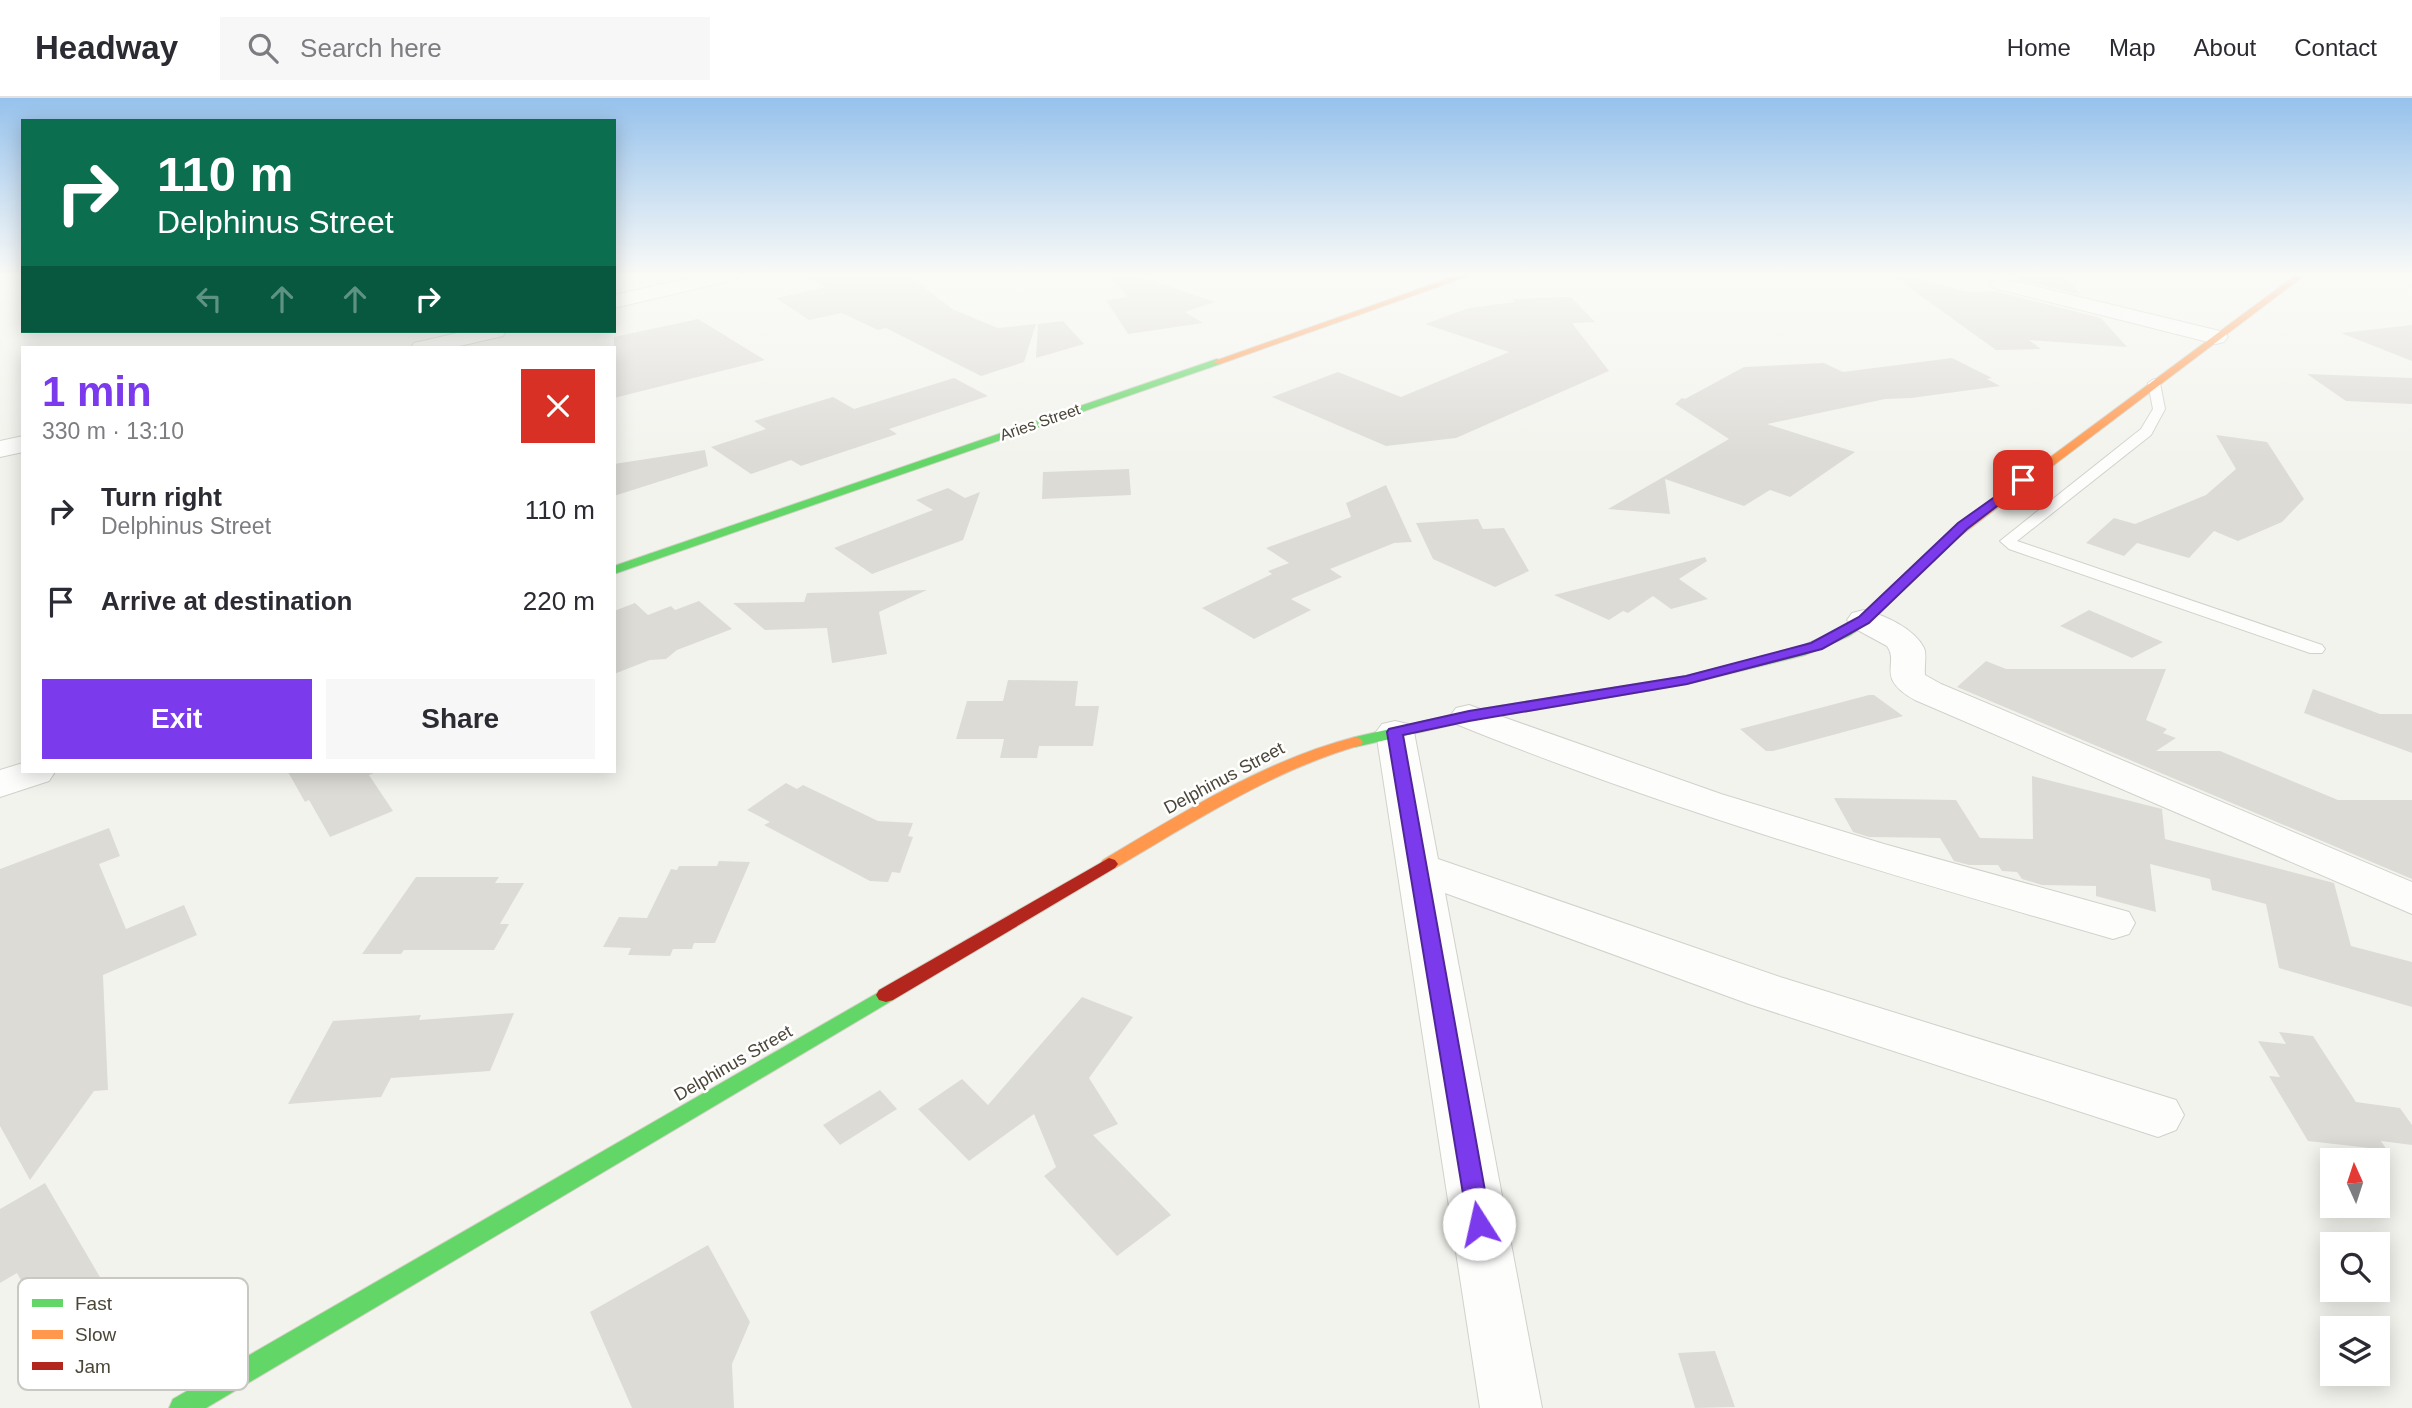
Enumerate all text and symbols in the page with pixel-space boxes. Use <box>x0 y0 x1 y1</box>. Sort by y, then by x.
search box <box>220 17 710 80</box>
text: Headway <box>35 29 178 66</box>
icon: search <box>244 29 282 67</box>
text: Search here <box>300 33 442 63</box>
text: Home <box>2007 34 2071 61</box>
text: Map <box>2109 34 2156 61</box>
text: About <box>2194 34 2256 61</box>
text: Contact <box>2294 34 2377 61</box>
icon: right <box>42 147 133 238</box>
text: 110 m <box>157 147 293 201</box>
text: Delphinus Street <box>157 204 394 240</box>
icon: left <box>190 280 228 318</box>
icon: ahead <box>263 280 301 318</box>
icon: ahead <box>336 280 374 318</box>
icon: right <box>409 280 447 318</box>
text: 1 min <box>42 368 152 415</box>
button: close <box>521 369 595 443</box>
street label: Aries Street <box>998 400 1083 444</box>
text: 330 m · 13:10 <box>42 418 184 444</box>
pin <box>1993 450 2053 510</box>
icon: arrive <box>2004 461 2042 499</box>
text: Turn right <box>101 482 222 512</box>
icon: right <box>42 492 80 530</box>
text: 110 m <box>525 495 595 525</box>
text: Delphinus Street <box>101 513 271 539</box>
icon: arrive <box>42 583 80 621</box>
text: Arrive at destination <box>101 586 352 616</box>
text: 220 m <box>523 586 595 616</box>
button: Exit <box>42 679 312 759</box>
button: Share <box>326 679 595 759</box>
street label: Delphinus Street <box>1161 738 1287 818</box>
street label: Delphinus Street <box>670 1021 796 1105</box>
north arrow <box>2320 1148 2390 1218</box>
map controls <box>2320 1148 2390 1386</box>
position arrow <box>1442 1187 1516 1261</box>
button: search <box>2320 1232 2390 1302</box>
legend <box>18 1278 248 1390</box>
text: Fast <box>75 1293 113 1314</box>
button: layers <box>2320 1316 2390 1386</box>
text: Slow <box>75 1324 116 1345</box>
text: Jam <box>75 1356 111 1377</box>

